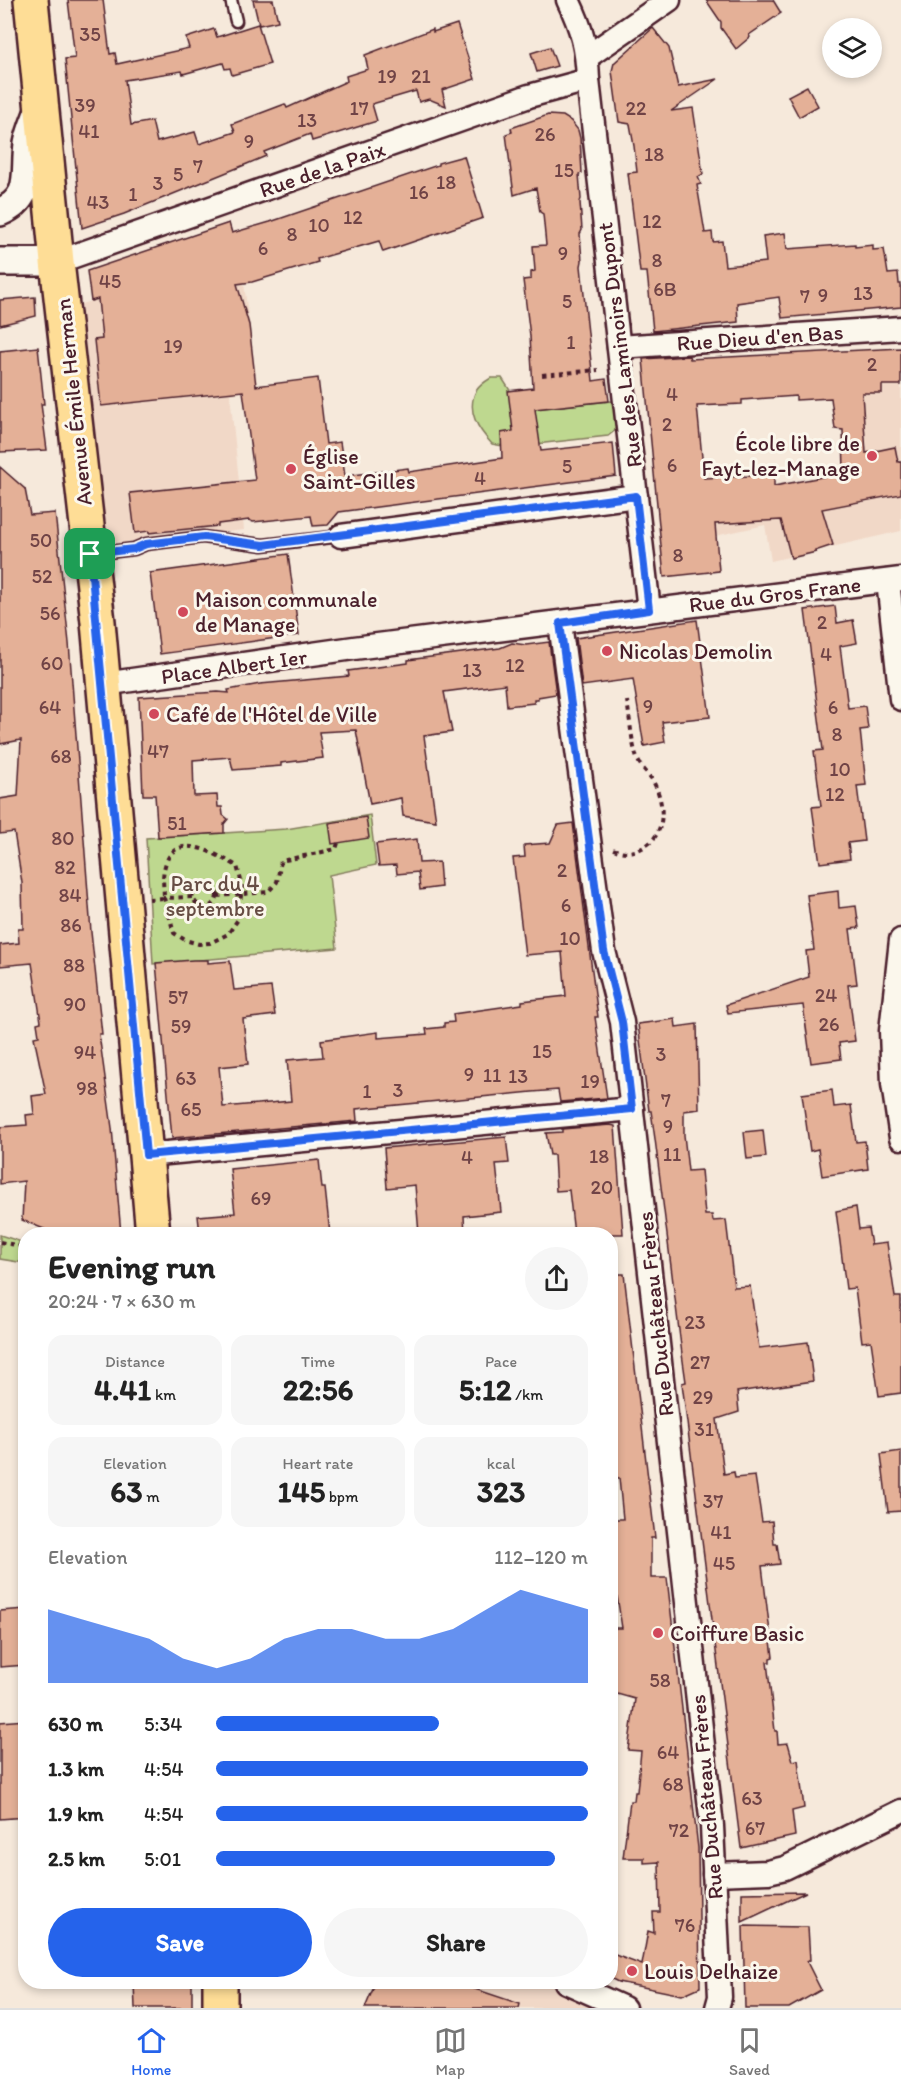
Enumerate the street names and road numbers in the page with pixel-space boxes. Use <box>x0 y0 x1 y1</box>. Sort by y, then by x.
street label: Rue de la Paix <box>256 135 389 204</box>
street label: Rue des Laminoirs Dupont <box>591 221 648 469</box>
street label: Avenue Émile Herman <box>49 296 98 507</box>
street label: Rue Dieu d'en Bas <box>676 318 844 357</box>
street label: Rue du Gros Frane <box>688 571 863 618</box>
street label: Place Albert Ier <box>159 643 309 690</box>
street label: Rue Duchâteau Frères <box>631 1210 680 1418</box>
street label: Rue Duchâteau Frères <box>684 1693 729 1901</box>

